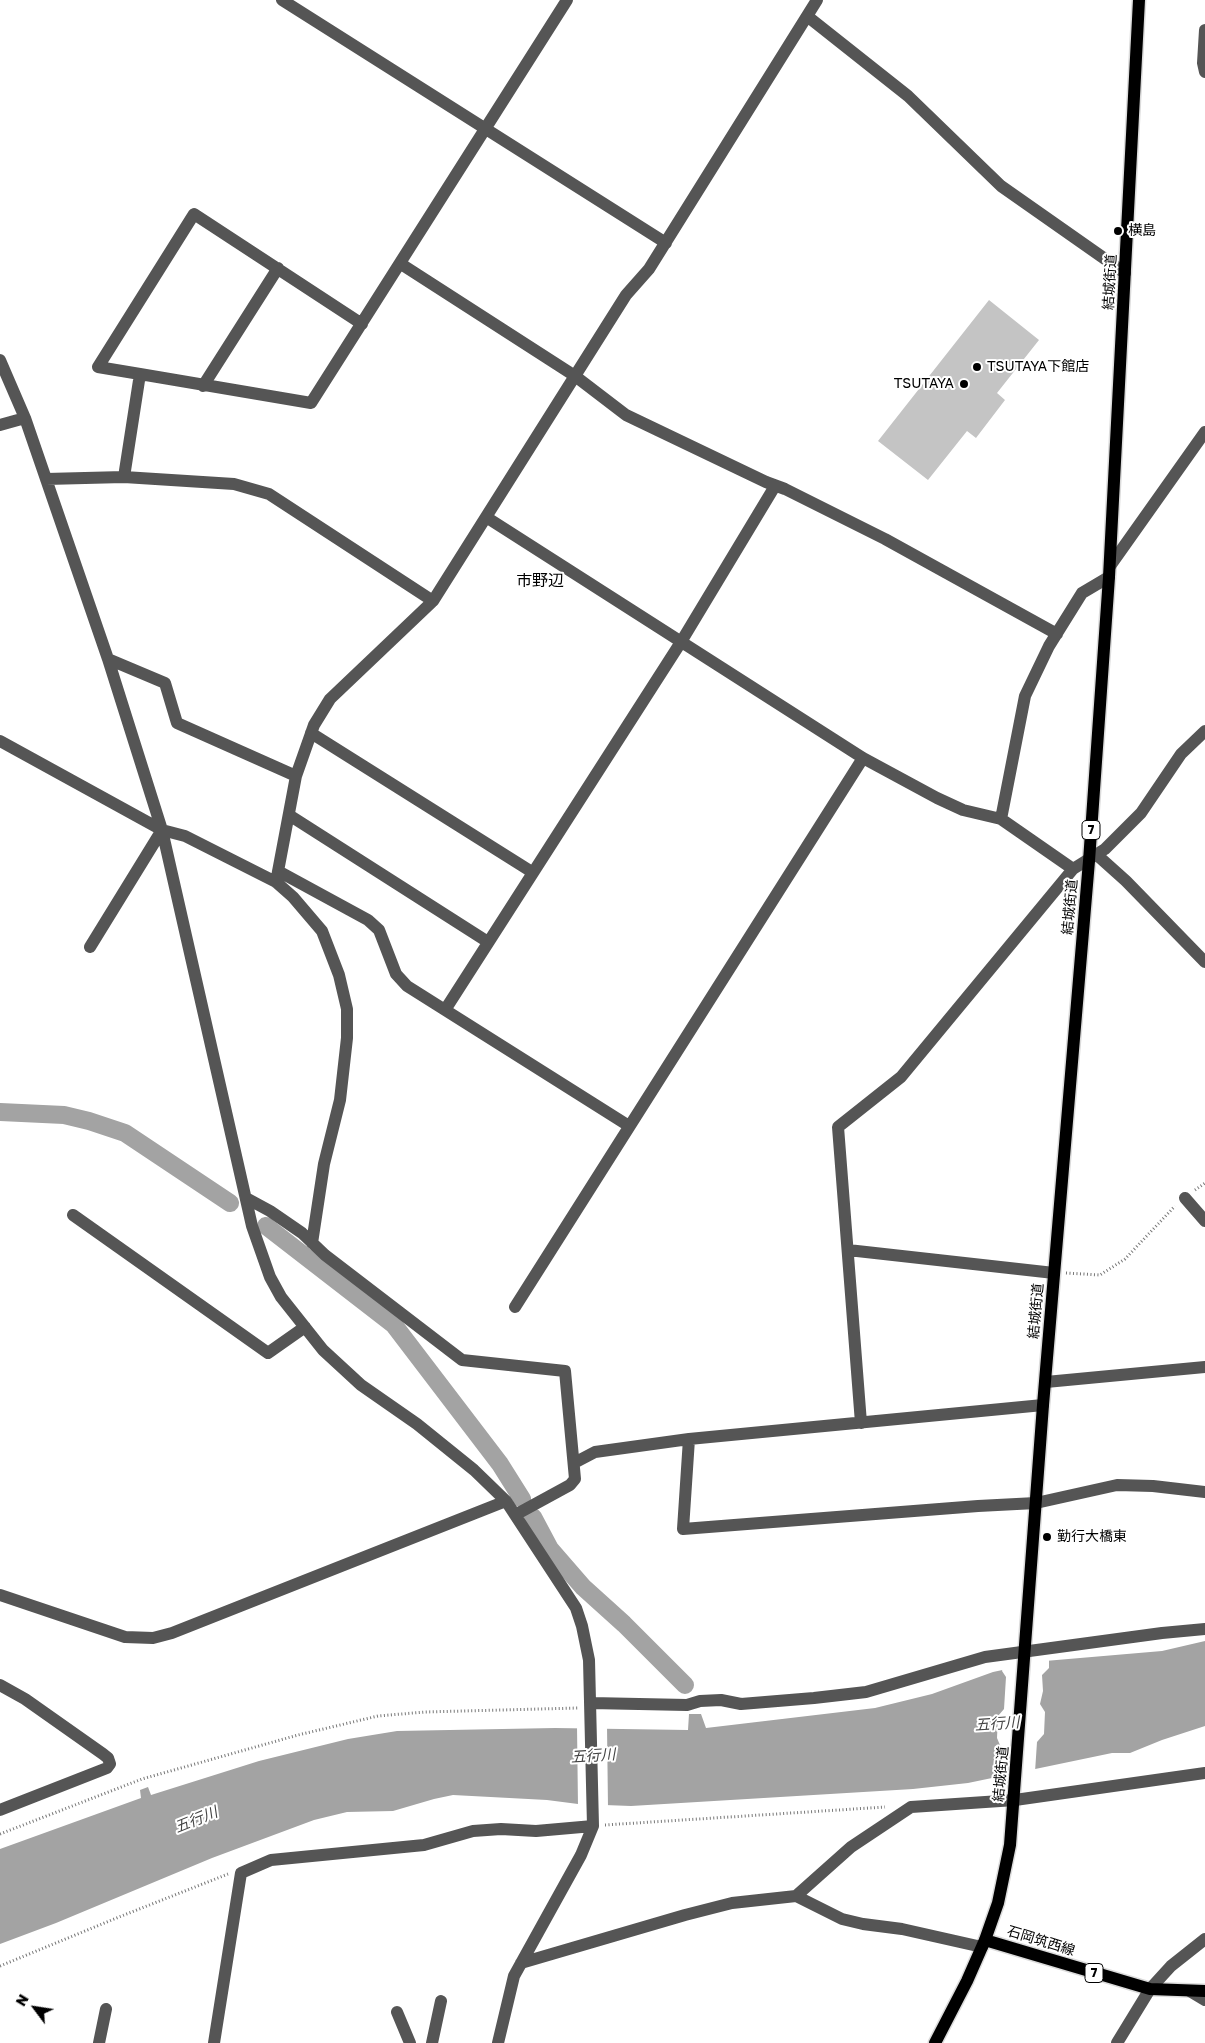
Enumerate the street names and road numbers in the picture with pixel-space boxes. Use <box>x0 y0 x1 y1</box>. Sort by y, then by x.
street label: 結城街道 <box>1100 254 1120 310</box>
road number: 7 <box>1082 820 1100 840</box>
street label: 結城街道 <box>1059 878 1081 936</box>
street label: 結城街道 <box>1025 1282 1047 1340</box>
street label: 結城街道 <box>990 1745 1012 1803</box>
street label: 石岡筑西線 <box>1005 1923 1077 1959</box>
road number: 7 <box>1085 1964 1103 1982</box>

